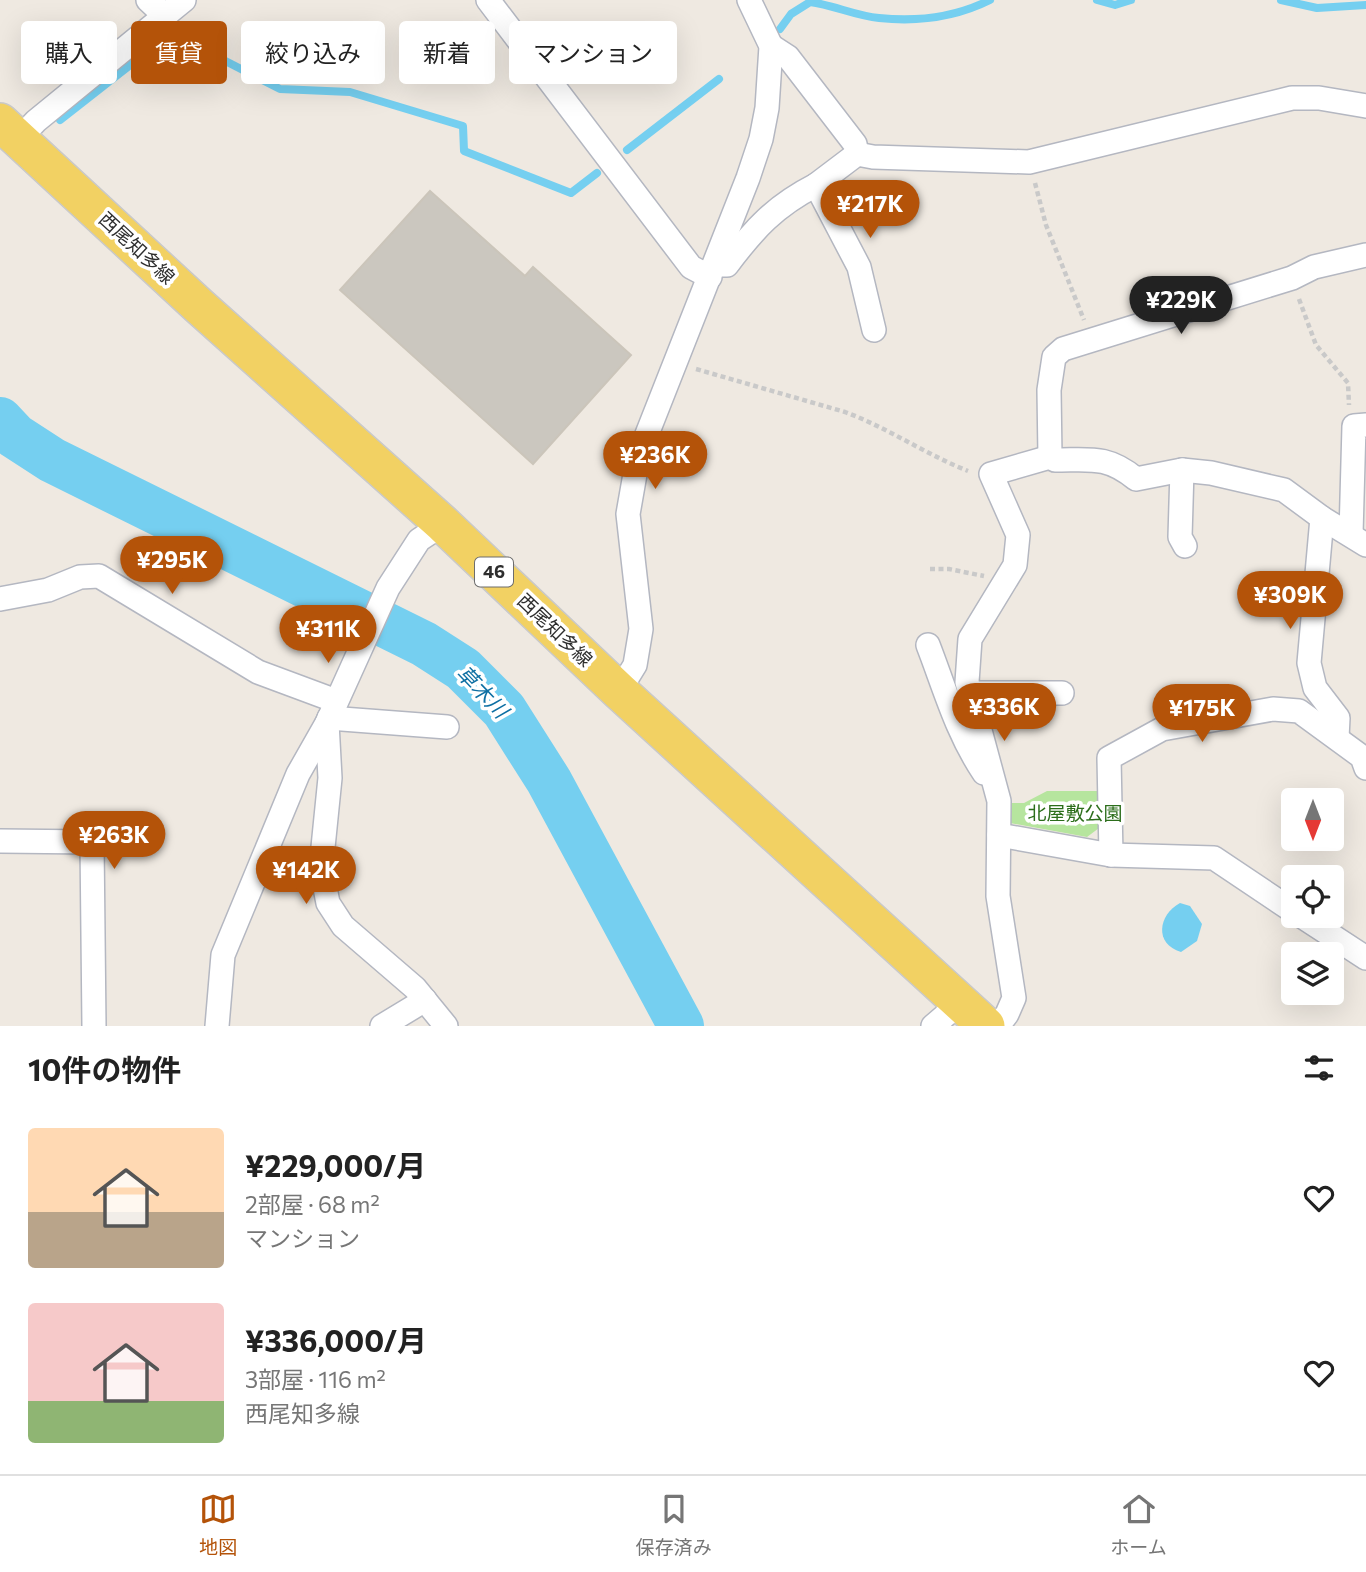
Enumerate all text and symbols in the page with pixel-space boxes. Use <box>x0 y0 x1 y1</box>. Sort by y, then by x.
chip: 購入 <box>21 21 117 84</box>
chip: 賃貸 <box>131 21 227 84</box>
chip: 絞り込み <box>241 21 385 84</box>
chip: 新着 <box>399 21 495 84</box>
chip: マンション <box>509 21 677 84</box>
pin: ¥217K <box>821 180 919 240</box>
text: ¥217K <box>836 189 904 217</box>
street label: 西尾知多線 <box>95 207 180 288</box>
pin: ¥229K <box>1132 276 1230 336</box>
text: ¥229K <box>1145 285 1217 313</box>
pin: ¥236K <box>606 432 704 491</box>
text: ¥236K <box>619 440 691 468</box>
pin: ¥295K <box>123 536 221 596</box>
text: ¥295K <box>136 545 208 573</box>
road number: 46 <box>475 558 513 586</box>
pin: ¥309K <box>1241 572 1339 631</box>
text: ¥309K <box>1253 580 1327 608</box>
street label: 西尾知多線 <box>513 588 598 671</box>
pin: ¥311K <box>279 606 377 665</box>
text: ¥311K <box>295 614 361 642</box>
water label: 草木川 <box>452 660 515 724</box>
pin: ¥336K <box>955 684 1053 743</box>
pin: ¥175K <box>1153 684 1251 744</box>
text: ¥336K <box>968 692 1040 720</box>
text: ¥175K <box>1168 693 1236 721</box>
north arrow <box>1281 788 1344 850</box>
map controls <box>1281 788 1344 1005</box>
park label: 北屋敷公園 <box>1027 801 1123 824</box>
pin: ¥263K <box>65 812 163 871</box>
text: ¥263K <box>78 820 150 848</box>
pin: ¥142K <box>257 846 355 906</box>
text: ¥142K <box>272 855 340 883</box>
button: locate <box>1281 865 1344 928</box>
button: layers <box>1281 942 1344 1005</box>
icon: filters <box>1300 1049 1338 1087</box>
text: 10件の物件 <box>28 1050 182 1087</box>
text: ¥229,000/月 <box>245 1146 426 1183</box>
icon: home <box>84 1156 168 1240</box>
icon: heart <box>1300 1179 1338 1217</box>
text: 2部屋 · 68 m² <box>245 1190 380 1218</box>
text: マンション <box>245 1224 360 1252</box>
text: ¥336,000/月 <box>245 1321 427 1358</box>
icon: home <box>84 1331 168 1415</box>
icon: heart <box>1300 1354 1338 1392</box>
text: 3部屋 · 116 m² <box>245 1365 386 1393</box>
text: 西尾知多線 <box>245 1399 360 1427</box>
tab: 地図 <box>199 1490 237 1559</box>
tab: 保存済み <box>636 1490 712 1559</box>
tab: ホーム <box>1110 1490 1167 1559</box>

